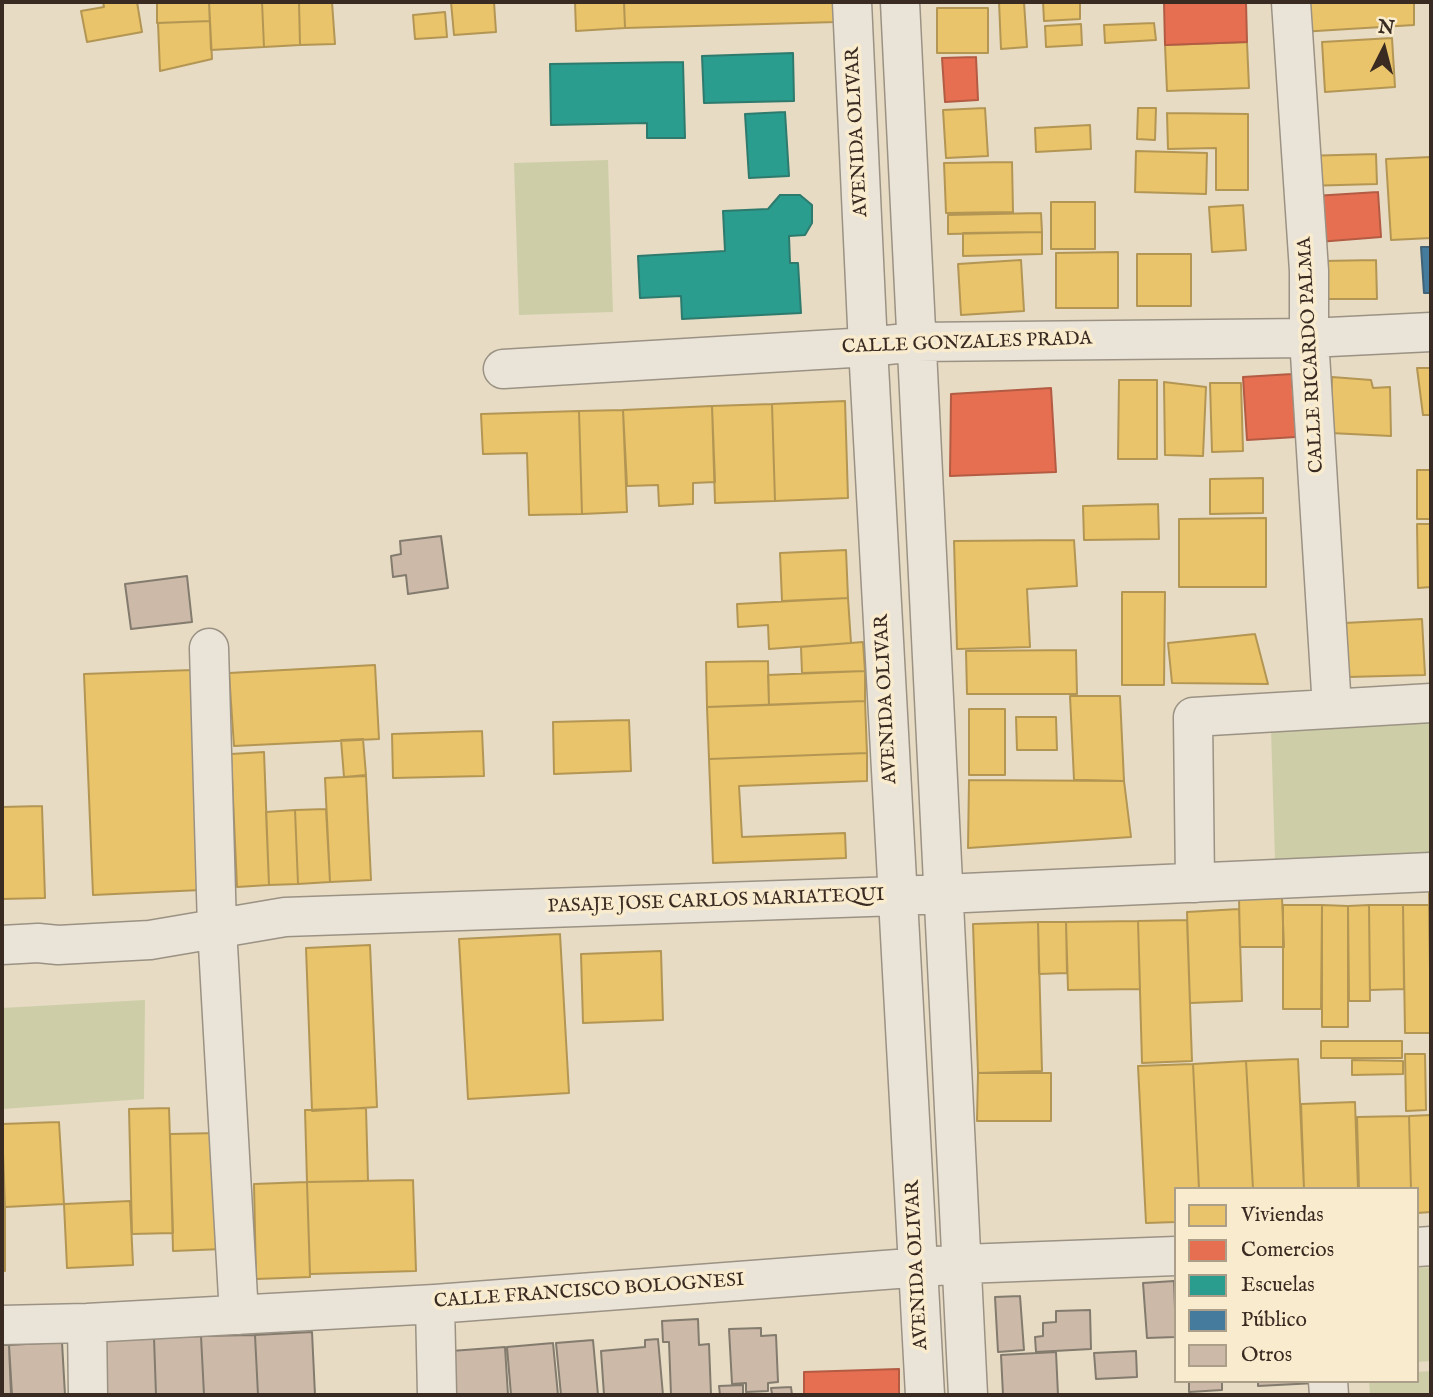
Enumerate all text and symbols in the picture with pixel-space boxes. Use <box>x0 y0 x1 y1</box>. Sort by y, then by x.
north arrow <box>1349 14 1419 84</box>
text: N <box>1377 15 1396 41</box>
street label: AVENIDA OLIVAR <box>842 47 874 217</box>
street label: CALLE RICARDO PALMA <box>1294 236 1330 474</box>
street label: CALLE GONZALES PRADA <box>842 328 1092 360</box>
street label: AVENIDA OLIVAR <box>871 614 903 784</box>
street label: PASAJE JOSE CARLOS MARIATEQUI <box>547 885 885 919</box>
street label: AVENIDA OLIVAR <box>902 1180 934 1350</box>
legend <box>1174 1187 1419 1383</box>
text: Viviendas <box>1241 1202 1324 1229</box>
text: Comercios <box>1241 1237 1334 1264</box>
street label: CALLE FRANCISCO BOLOGNESI <box>433 1270 745 1314</box>
text: Escuelas <box>1241 1272 1315 1299</box>
text: Público <box>1241 1307 1307 1334</box>
text: Otros <box>1241 1342 1292 1369</box>

